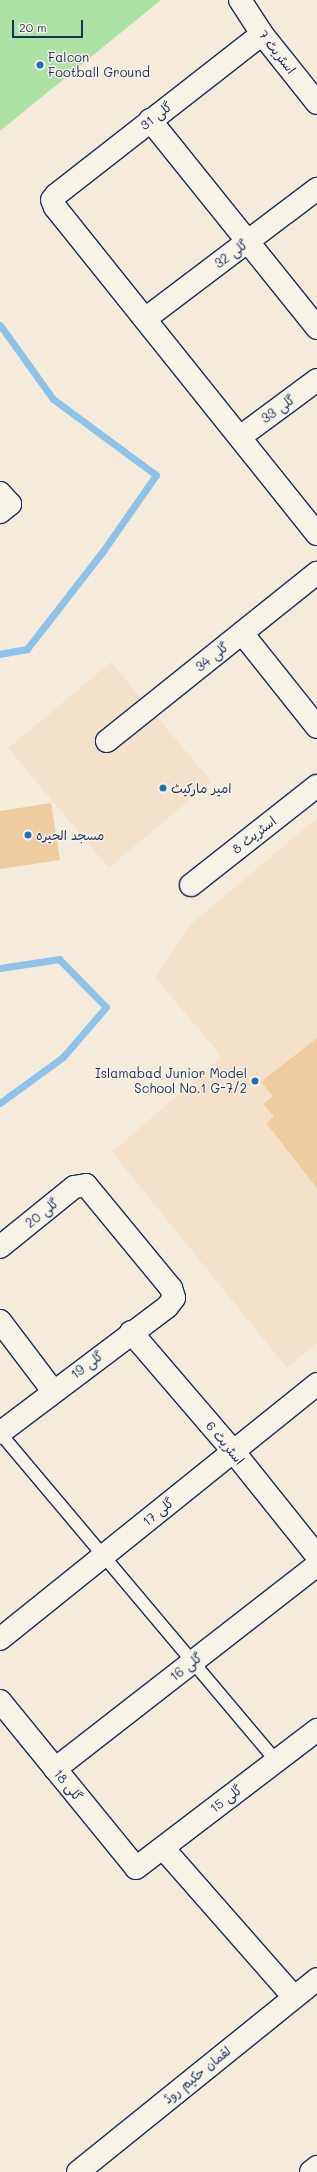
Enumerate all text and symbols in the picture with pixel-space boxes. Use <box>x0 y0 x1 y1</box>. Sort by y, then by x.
scale bar <box>14 12 85 38</box>
text: 20 m <box>19 19 47 35</box>
street label: اسٹریٹ 7 <box>255 27 299 77</box>
place label: Falcon Football Ground <box>48 50 150 81</box>
marker: Falcon Football Ground <box>35 60 45 70</box>
street label: گلی 31 <box>137 99 175 133</box>
street label: گلی 32 <box>211 236 251 272</box>
street label: گلی 33 <box>258 391 298 427</box>
street label: گلی 34 <box>192 639 232 675</box>
place label: امیر مارکیٹ <box>171 780 231 796</box>
marker: امیر مارکیٹ <box>158 783 168 793</box>
street label: اسٹریٹ 8 <box>229 813 279 857</box>
place label: مسجد الحیرہ <box>36 827 104 843</box>
marker: مسجد الحیرہ <box>23 830 33 840</box>
place label: Islamabad Junior Model School No.1 G-7/2 <box>95 1066 247 1097</box>
marker: Islamabad Junior Model School No.1 G-7/2 <box>250 1076 260 1086</box>
street label: گلی 20 <box>22 1195 62 1231</box>
street label: گلی 19 <box>68 1348 106 1382</box>
street label: اسٹریٹ 6 <box>202 1418 248 1468</box>
street label: گلی 17 <box>139 1495 177 1529</box>
street label: گلی 16 <box>167 1650 205 1684</box>
street label: گلی 18 <box>50 1766 86 1804</box>
street label: گلی 15 <box>207 1782 245 1816</box>
street label: لقمان حکیم روڈ <box>160 2043 234 2107</box>

